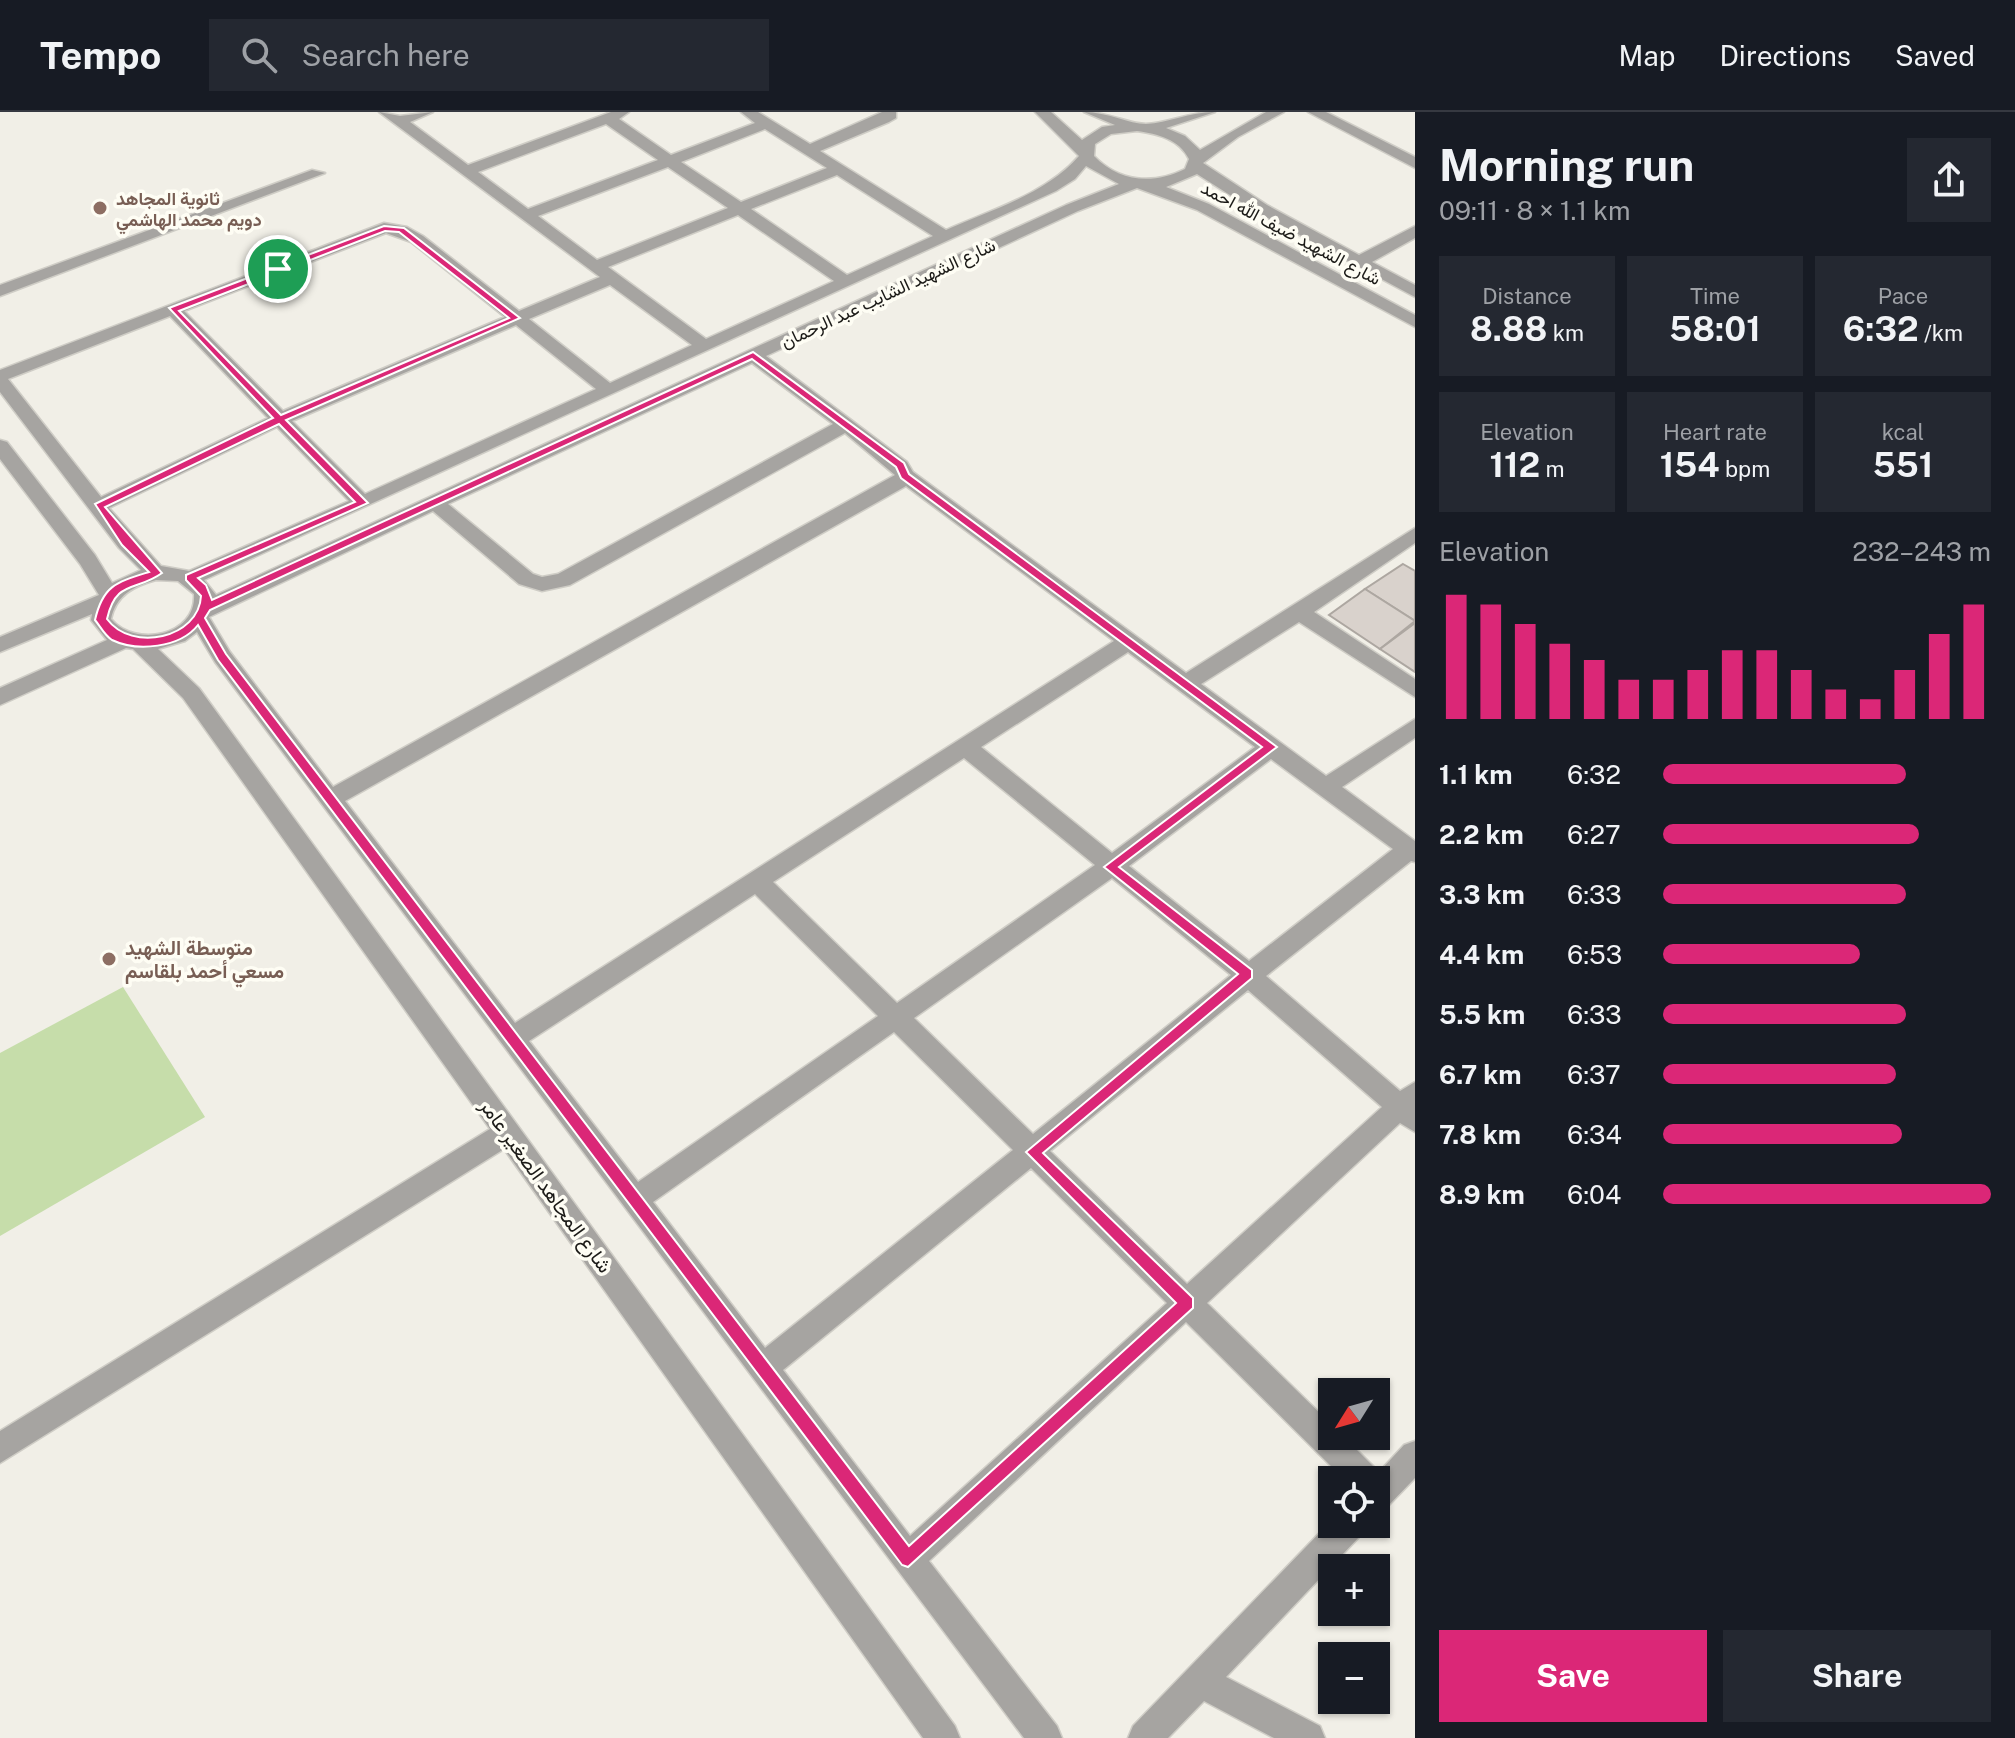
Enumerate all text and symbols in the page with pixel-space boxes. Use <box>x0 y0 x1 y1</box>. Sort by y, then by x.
search box <box>209 19 769 91</box>
text: Tempo <box>40 33 161 78</box>
icon: search <box>237 33 281 77</box>
text: Search here <box>301 37 470 73</box>
text: Map <box>1619 39 1675 72</box>
text: Directions <box>1719 39 1851 72</box>
text: Saved <box>1895 39 1975 72</box>
button: share <box>1907 138 1991 222</box>
text: Morning run <box>1439 139 1694 191</box>
street label: شارع الشهيد ضيف الله احمد <box>1197 177 1384 291</box>
place label: ثانوية المجاهد دويم محمد الهاشمي <box>116 188 262 235</box>
text: 09:11 · 8 × 1.1 km <box>1439 195 1630 226</box>
marker: ثانوية المجاهد دويم محمد الهاشمي <box>91 199 109 217</box>
street label: شارع الشهيد الشايب عبد الرحمان <box>777 234 999 354</box>
pin <box>244 235 312 303</box>
icon: arrive <box>256 247 300 291</box>
text: Distance <box>1482 283 1572 309</box>
text: Time <box>1690 283 1740 309</box>
text: Pace <box>1878 283 1928 309</box>
text: 8.88 <box>1470 309 1547 349</box>
text: 58:01 <box>1669 309 1761 349</box>
text: 6:32 <box>1843 309 1919 349</box>
text: km <box>1547 320 1584 346</box>
text: /km <box>1919 320 1963 346</box>
text: Elevation <box>1480 419 1574 445</box>
text: Heart rate <box>1663 419 1767 445</box>
text: kcal <box>1882 419 1924 445</box>
text: 112 <box>1489 445 1540 485</box>
text: 154 <box>1660 445 1720 485</box>
text: 551 <box>1873 445 1933 485</box>
text: m <box>1540 456 1565 482</box>
text: bpm <box>1720 456 1770 482</box>
text: Elevation <box>1439 536 1549 567</box>
text: 232–243 m <box>1852 536 1991 567</box>
text: 1.1 km <box>1439 759 1512 790</box>
text: 6:32 <box>1567 759 1621 790</box>
text: 2.2 km <box>1439 819 1524 850</box>
text: 6:27 <box>1567 819 1621 850</box>
text: 3.3 km <box>1439 879 1525 910</box>
text: 6:33 <box>1567 879 1622 910</box>
place label: متوسطة الشهيد مسعي أحمد بلقاسم <box>125 936 284 988</box>
text: 4.4 km <box>1439 939 1524 970</box>
text: 6:53 <box>1567 939 1622 970</box>
marker: متوسطة الشهيد مسعي أحمد بلقاسم <box>100 950 118 968</box>
text: 5.5 km <box>1439 999 1525 1030</box>
text: 6:33 <box>1567 999 1622 1030</box>
text: 6.7 km <box>1439 1059 1522 1090</box>
text: 6:37 <box>1567 1059 1621 1090</box>
street label: شارع المجاهد الصغير عامر <box>473 1094 617 1279</box>
text: 7.8 km <box>1439 1119 1521 1150</box>
text: 6:34 <box>1567 1119 1622 1150</box>
text: 8.9 km <box>1439 1179 1525 1210</box>
text: 6:04 <box>1567 1179 1621 1210</box>
north arrow <box>1318 1378 1390 1450</box>
map controls <box>1318 1378 1390 1714</box>
button: locate <box>1318 1466 1390 1538</box>
button: + <box>1318 1554 1390 1626</box>
button: Save <box>1439 1630 1707 1722</box>
button: Share <box>1723 1630 1991 1722</box>
button: − <box>1318 1642 1390 1714</box>

